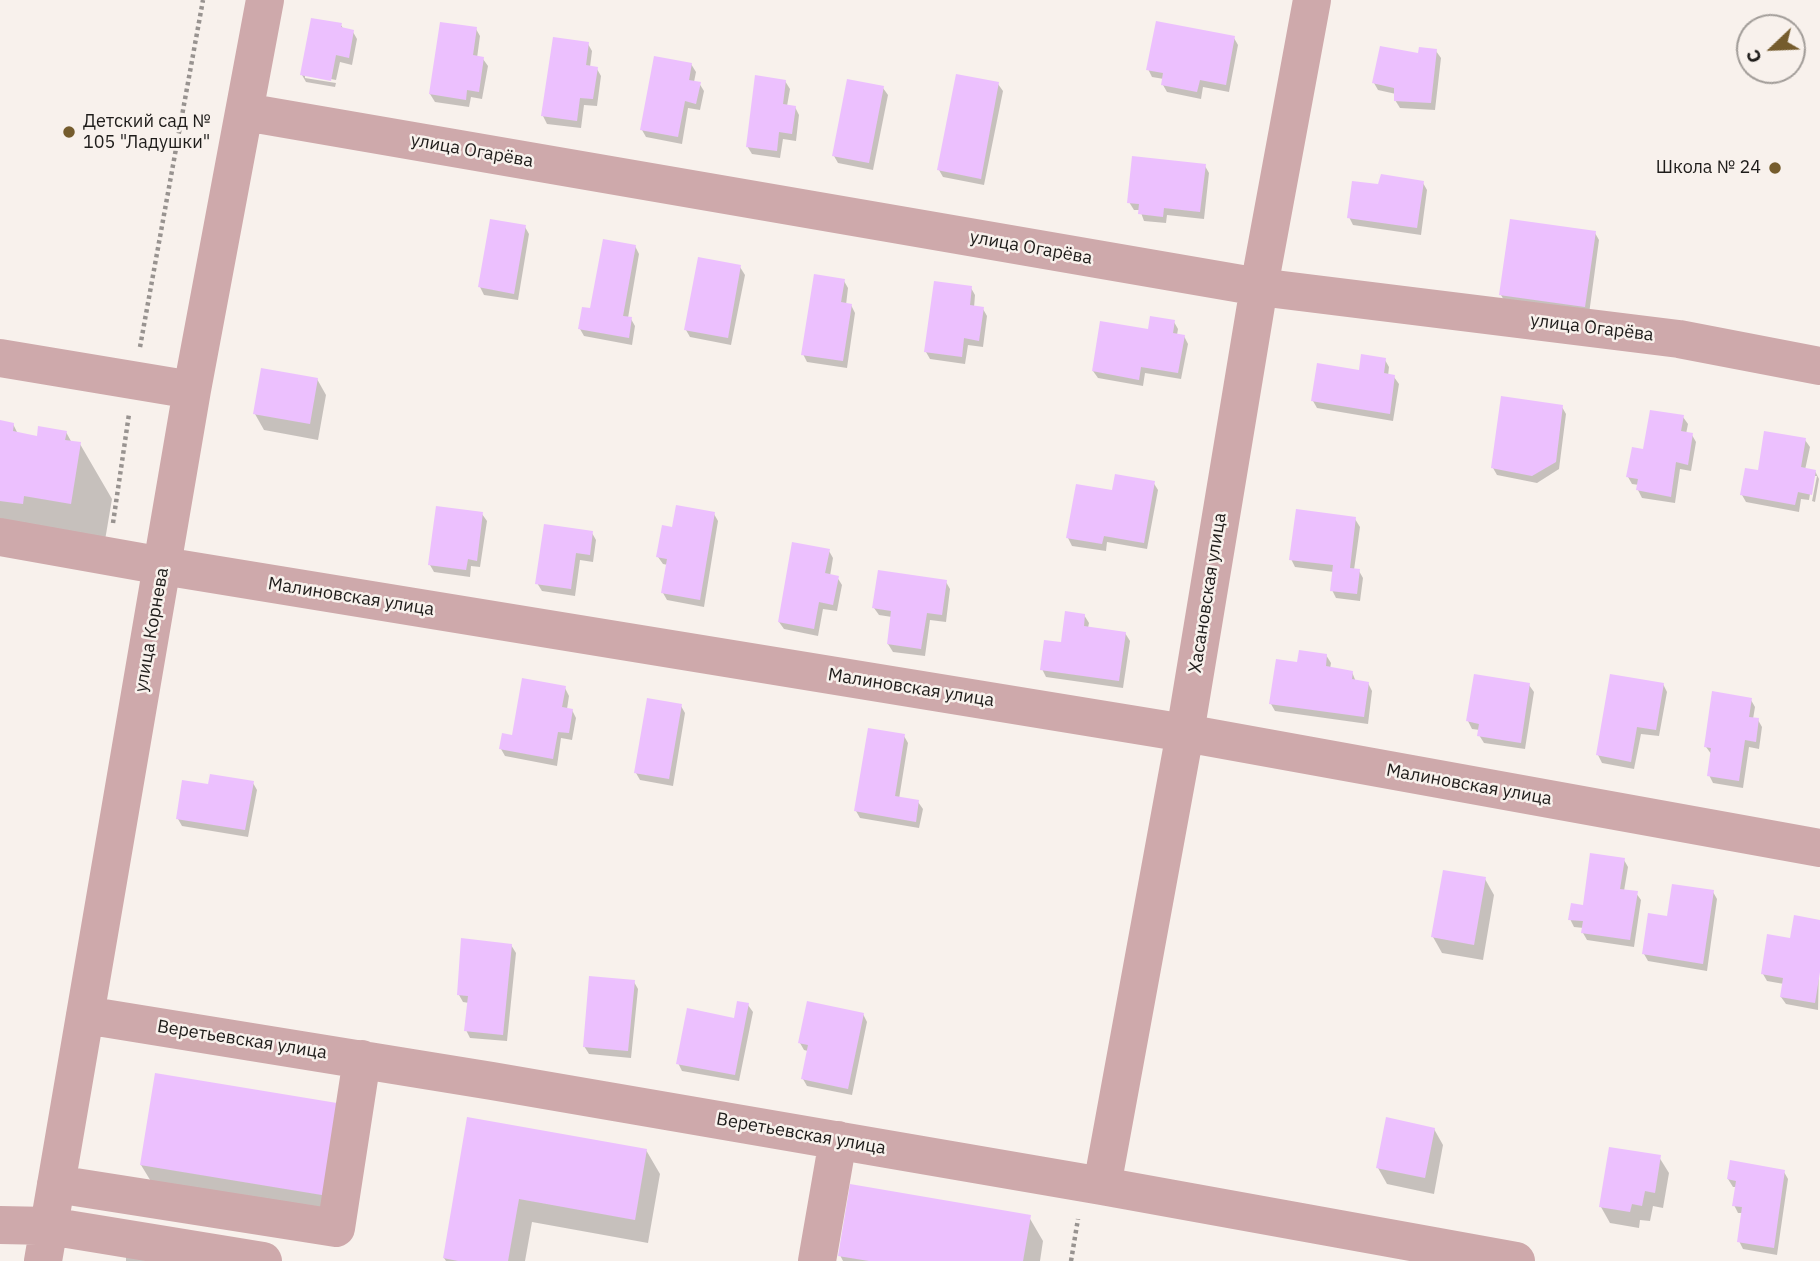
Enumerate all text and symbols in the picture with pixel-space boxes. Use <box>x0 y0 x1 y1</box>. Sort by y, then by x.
north arrow <box>1736 14 1806 84</box>
text: С <box>1740 46 1767 67</box>
place label: Детский сад № 105 "Ладушки" <box>83 111 211 154</box>
marker: Детский сад № 105 "Ладушки" <box>61 124 77 140</box>
street label: улица Огарёва <box>409 130 535 172</box>
place label: Школа № 24 <box>1656 157 1761 179</box>
marker: Школа № 24 <box>1767 160 1783 176</box>
street label: улица Огарёва <box>968 227 1094 269</box>
street label: улица Огарёва <box>1529 310 1655 346</box>
street label: Хасановская улица <box>1185 511 1231 675</box>
street label: улица Корнева <box>130 566 174 694</box>
street label: Малиновская улица <box>266 573 436 621</box>
street label: Малиновская улица <box>826 664 996 712</box>
street label: Малиновская улица <box>1384 760 1554 810</box>
street label: Веретьевская улица <box>156 1016 328 1064</box>
street label: Веретьевская улица <box>715 1108 887 1160</box>

